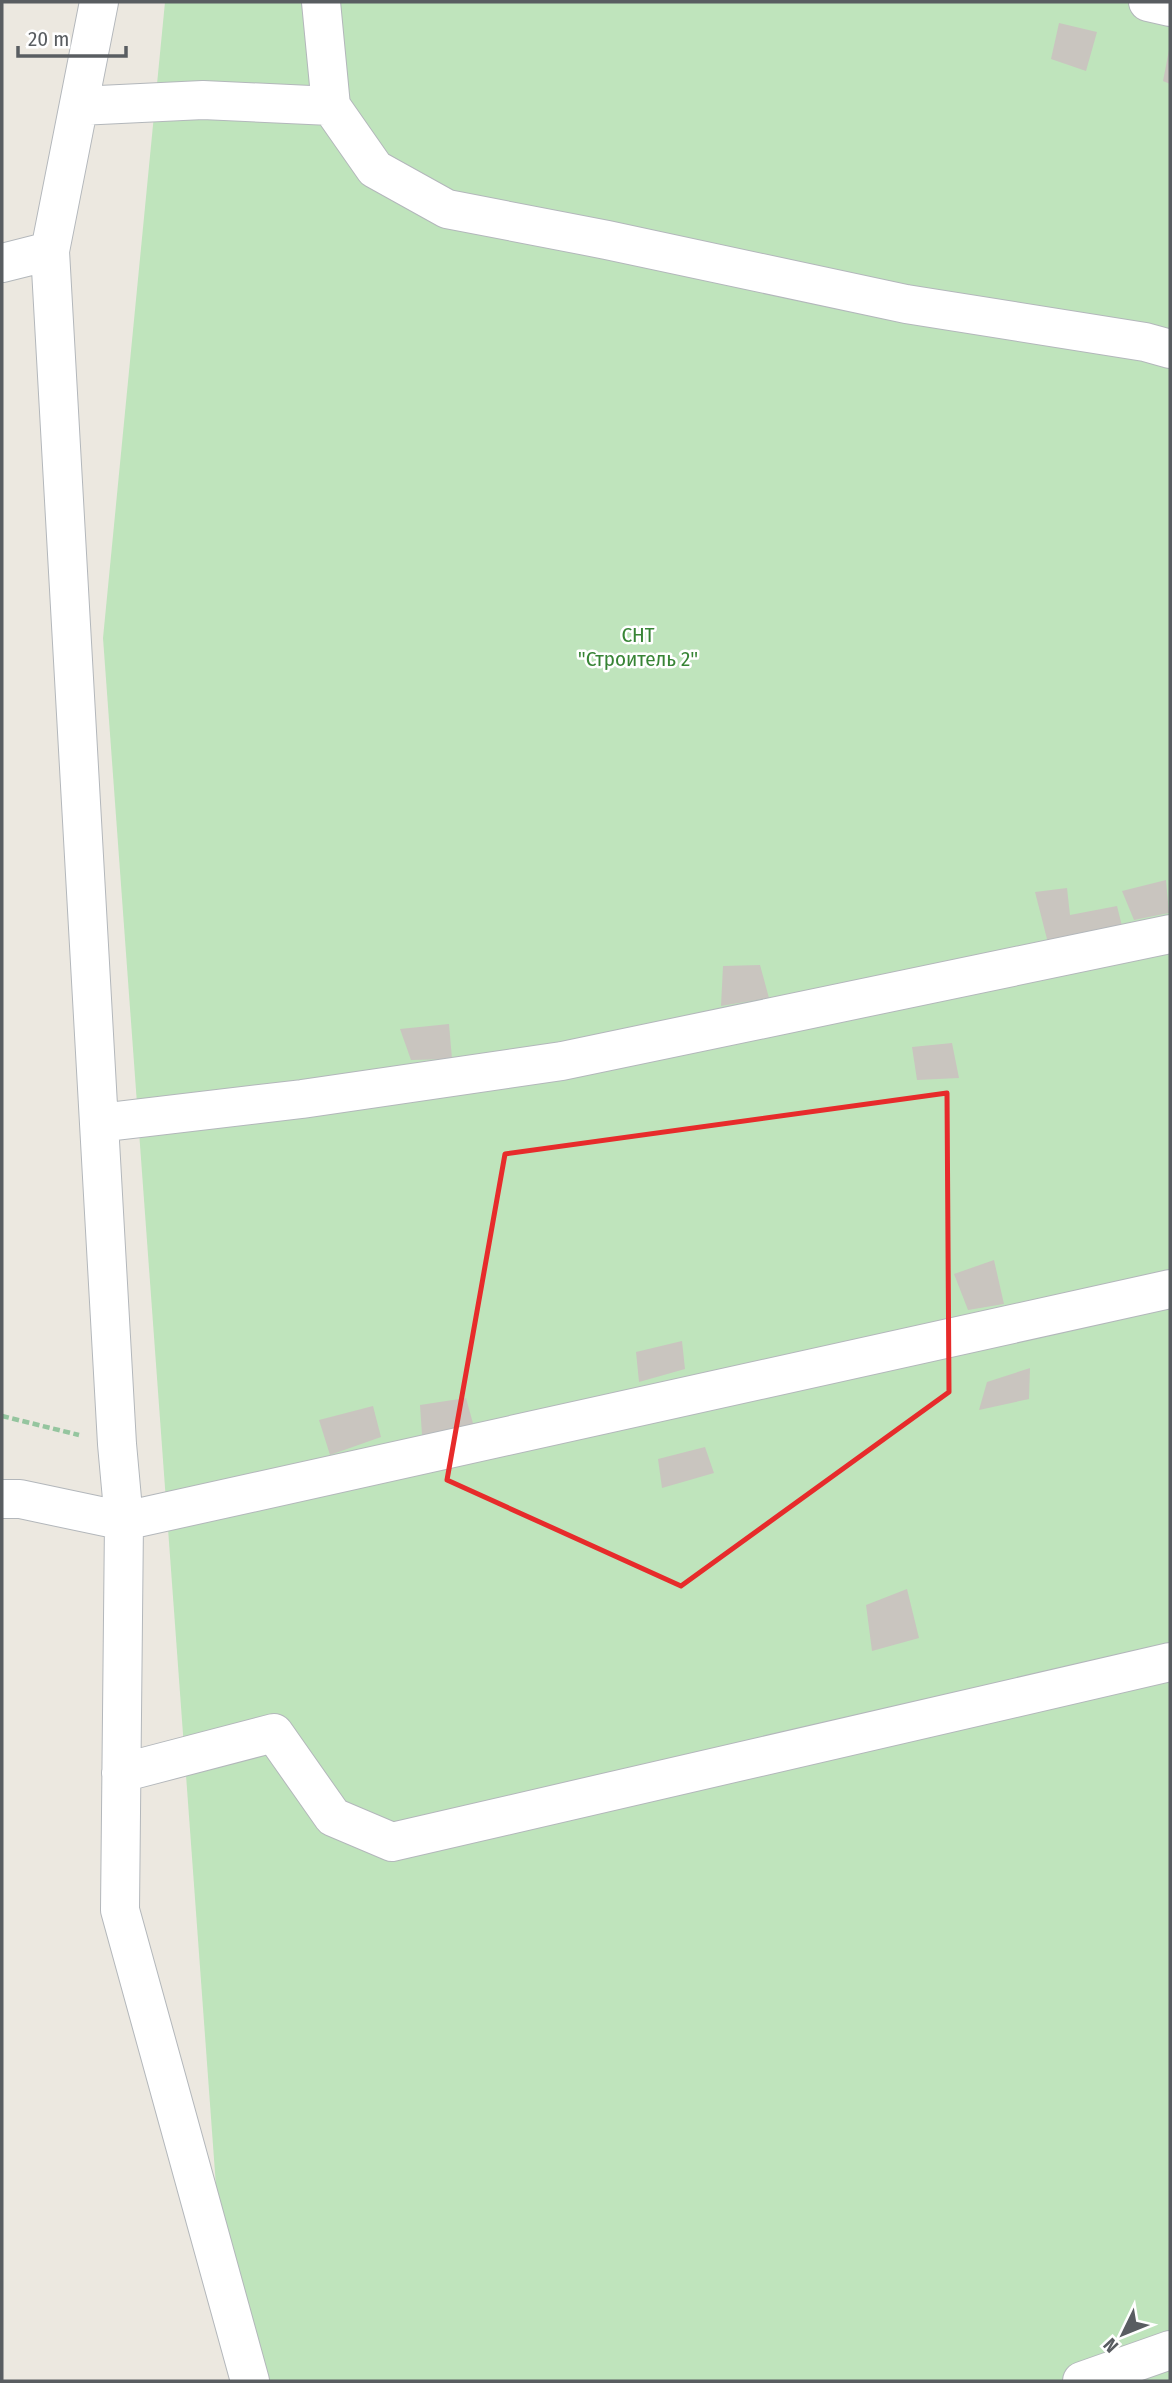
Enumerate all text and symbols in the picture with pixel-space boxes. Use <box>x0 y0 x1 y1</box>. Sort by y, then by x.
scale bar <box>18 14 126 58</box>
text: 20 m <box>28 26 69 52</box>
park label: СНТ "Строитель 2" <box>578 622 698 672</box>
north arrow <box>1088 2299 1158 2369</box>
text: N <box>1099 2333 1123 2357</box>

